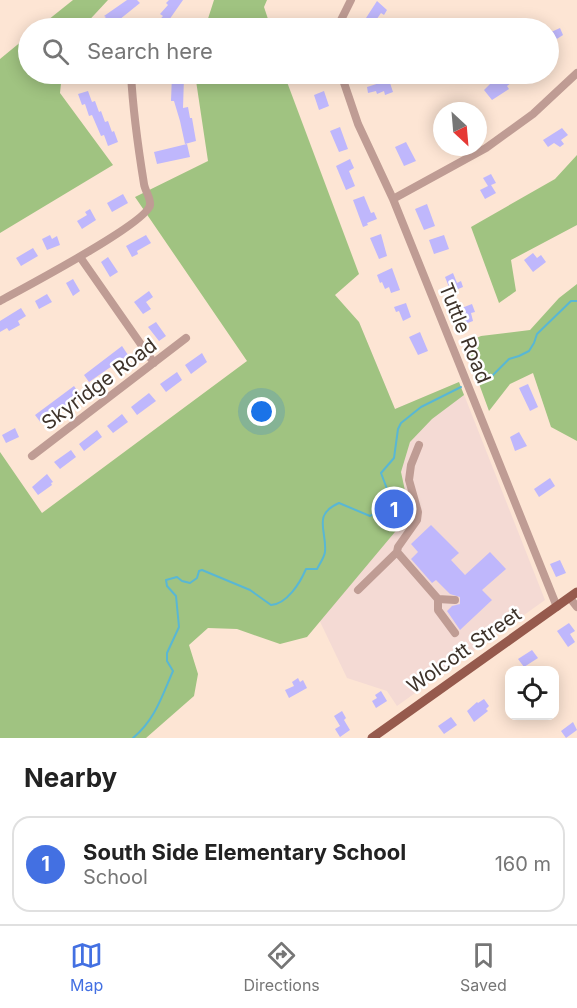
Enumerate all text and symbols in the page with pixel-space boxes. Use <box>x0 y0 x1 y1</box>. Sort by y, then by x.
search box <box>18 18 559 84</box>
icon: search <box>39 35 72 68</box>
text: Search here <box>87 38 213 64</box>
north arrow <box>433 102 487 156</box>
street label: Tuttle Road <box>434 279 496 387</box>
street label: Skyridge Road <box>37 333 161 435</box>
your location <box>247 397 276 426</box>
pin: 1 <box>374 486 414 532</box>
street label: Wolcott Street <box>402 602 526 698</box>
map controls <box>505 666 559 720</box>
button: locate <box>505 666 559 720</box>
text: Nearby <box>24 762 117 793</box>
text: South Side Elementary School <box>83 839 406 865</box>
text: 1 <box>41 852 50 876</box>
text: 160 m <box>495 852 551 876</box>
text: School <box>83 865 148 889</box>
tab: Map <box>70 939 103 995</box>
tab: Directions <box>244 939 320 995</box>
tab: Saved <box>460 939 507 995</box>

